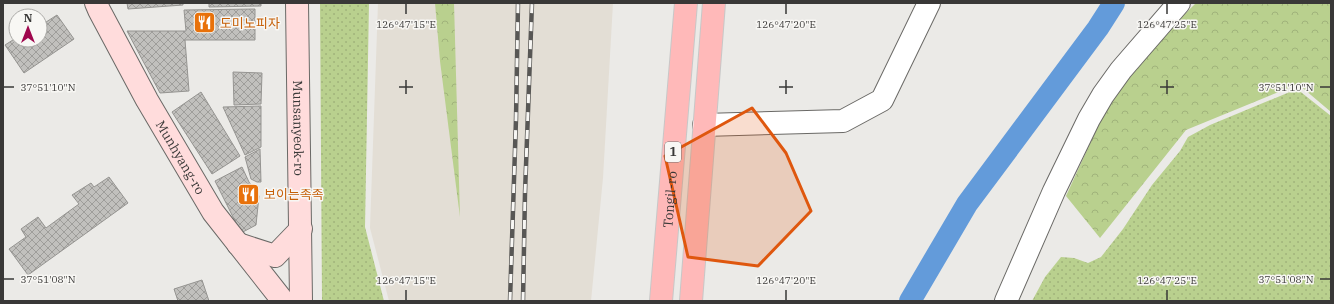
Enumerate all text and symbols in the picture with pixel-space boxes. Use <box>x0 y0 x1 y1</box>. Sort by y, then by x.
north arrow <box>8 8 48 48</box>
restaurant icon: 도미노피자 <box>192 10 218 36</box>
text: N <box>24 11 33 25</box>
place label: 도미노피자 <box>220 15 280 32</box>
text: 126°47'15"E <box>376 18 436 31</box>
text: 126°47'20"E <box>756 18 816 31</box>
text: 126°47'25"E <box>1137 18 1197 31</box>
street label: Munsanyeok-ro <box>289 80 307 176</box>
text: 37°51'10"N <box>21 81 76 94</box>
text: 37°51'10"N <box>1259 81 1314 94</box>
street label: Munhyang-ro <box>152 117 209 198</box>
road number: 1 <box>665 142 681 162</box>
street label: Tongil-ro <box>659 170 681 228</box>
restaurant icon: 보이는족족 <box>235 181 261 207</box>
place label: 보이는족족 <box>264 186 324 203</box>
text: 37°51'08"N <box>21 273 76 286</box>
text: 37°51'08"N <box>1259 273 1314 286</box>
text: 126°47'15"E <box>376 274 436 287</box>
text: 126°47'20"E <box>756 274 816 287</box>
text: 126°47'25"E <box>1137 274 1197 287</box>

